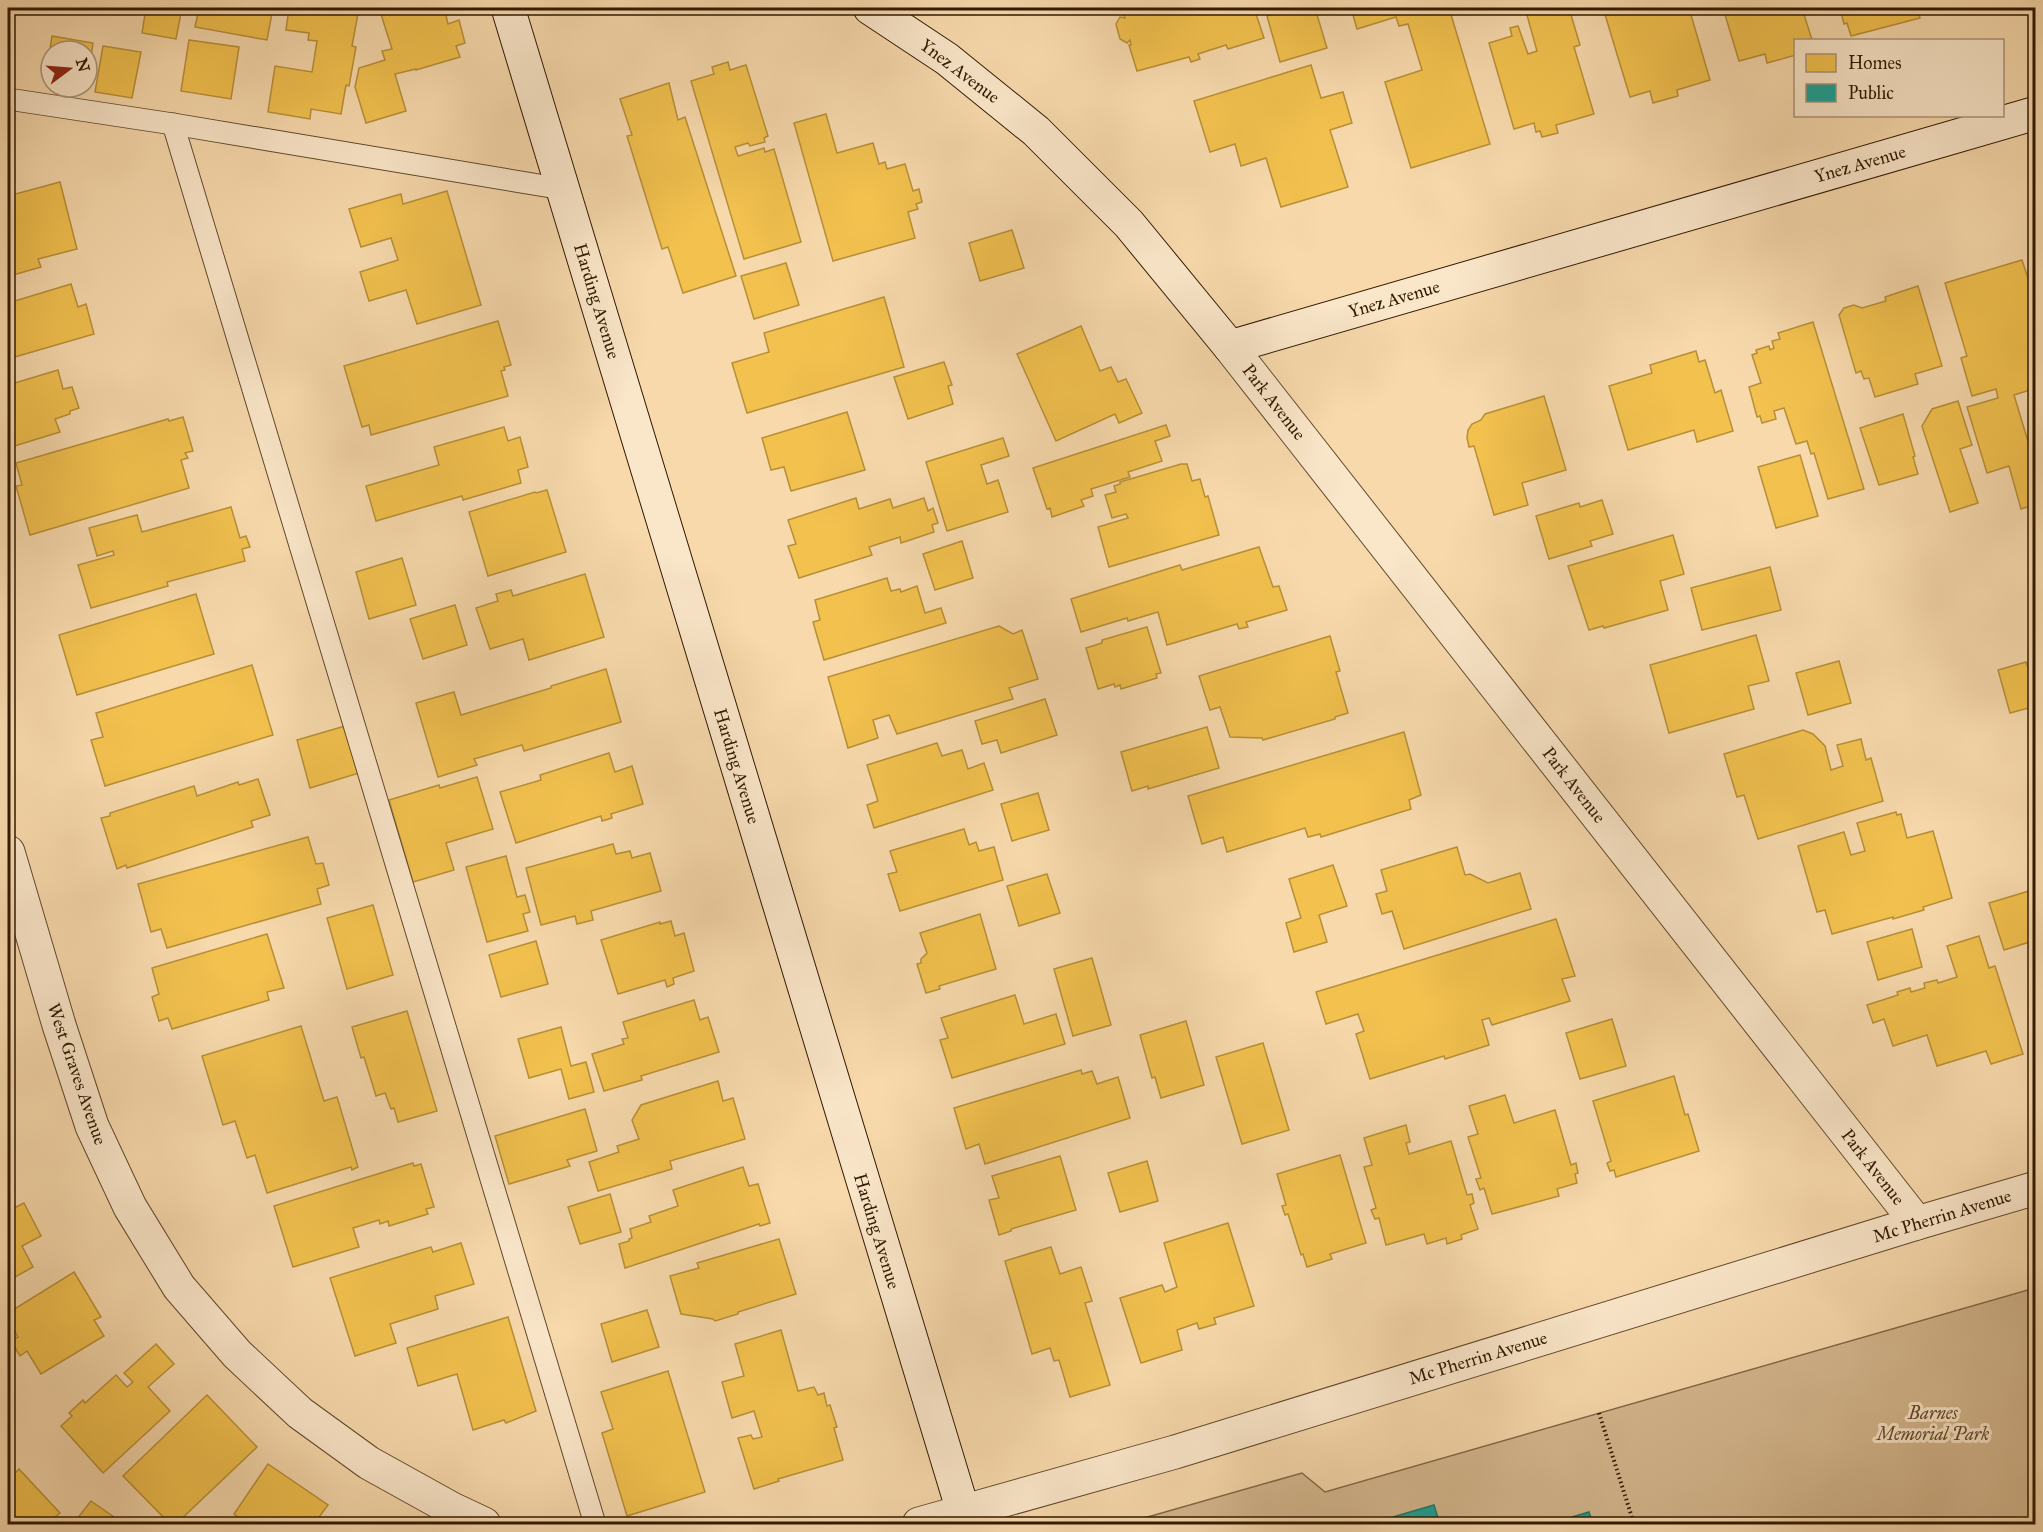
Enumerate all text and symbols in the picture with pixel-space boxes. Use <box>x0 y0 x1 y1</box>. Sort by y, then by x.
street label: Ynez Avenue <box>916 34 1004 108</box>
north arrow <box>39 39 99 99</box>
legend <box>1794 39 2004 117</box>
text: Homes <box>1848 52 1902 74</box>
text: N <box>72 56 94 75</box>
text: Public <box>1848 82 1894 104</box>
street label: Ynez Avenue <box>1812 140 1908 188</box>
street label: Harding Avenue <box>568 240 625 362</box>
street label: Ynez Avenue <box>1346 275 1442 323</box>
street label: Park Avenue <box>1237 360 1311 444</box>
street label: Harding Avenue <box>708 705 765 827</box>
street label: Park Avenue <box>1537 743 1611 827</box>
street label: West Graves Avenue <box>42 1000 112 1148</box>
street label: Park Avenue <box>1836 1125 1910 1209</box>
street label: Harding Avenue <box>848 1170 905 1292</box>
street label: Mc Pherrin Avenue <box>1870 1184 2014 1248</box>
street label: Mc Pherrin Avenue <box>1406 1326 1550 1390</box>
park label: Barnes Memorial Park <box>1875 1402 1989 1445</box>

